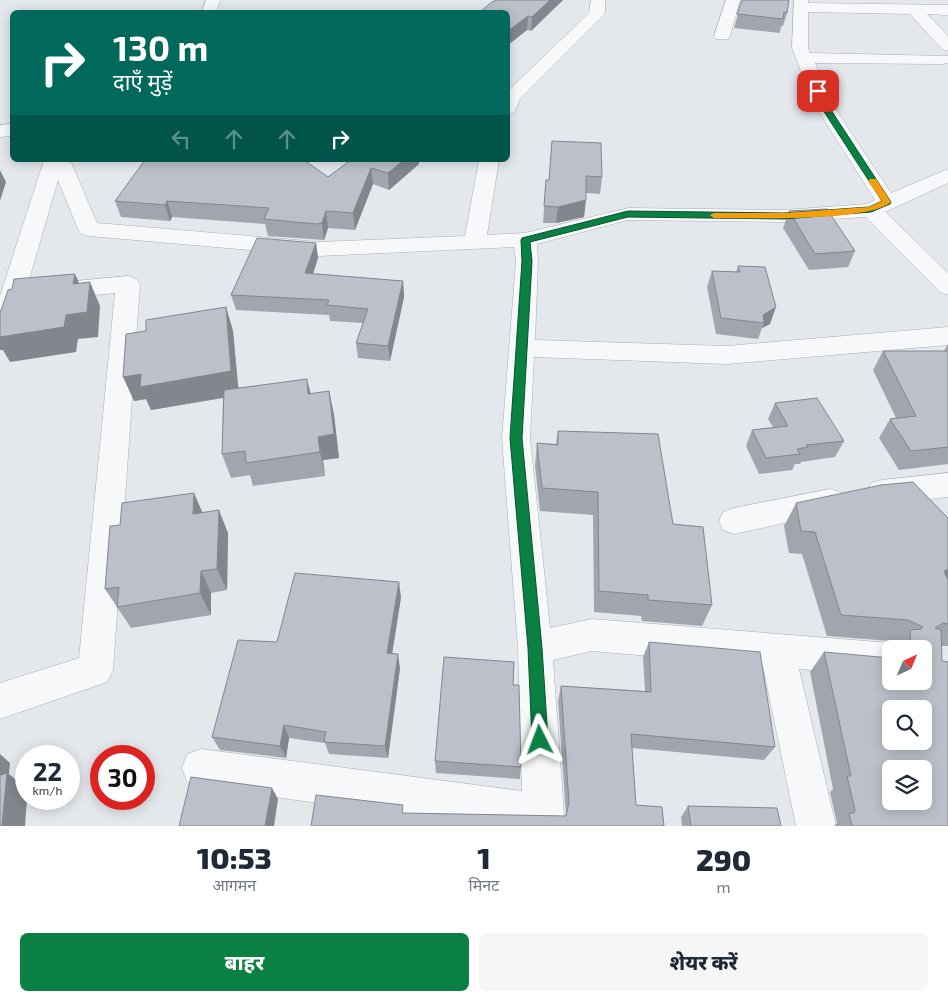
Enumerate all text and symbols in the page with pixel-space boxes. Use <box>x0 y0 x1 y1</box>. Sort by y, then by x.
text: 130 m <box>113 26 208 68</box>
icon: right <box>30 30 95 95</box>
text: दाएँ मुड़ें <box>113 68 172 94</box>
pin <box>797 70 839 112</box>
icon: arrive <box>804 77 832 105</box>
icon: left <box>167 125 195 153</box>
icon: ahead <box>220 125 248 153</box>
icon: ahead <box>273 125 301 153</box>
icon: right <box>326 125 354 153</box>
north arrow <box>882 640 932 690</box>
map controls <box>882 640 932 810</box>
button: search <box>882 700 932 750</box>
position arrow <box>513 713 565 765</box>
speed limit sign: 30 <box>90 745 155 810</box>
text: 22 <box>33 756 62 786</box>
button: layers <box>882 760 932 810</box>
text: km/h <box>33 783 62 797</box>
text: 10:53 <box>197 839 272 875</box>
text: 1 <box>477 839 491 875</box>
text: 290 <box>696 841 751 877</box>
text: आगमन <box>212 875 256 894</box>
text: मिनट <box>469 875 499 894</box>
text: m <box>717 877 731 896</box>
button: बाहर <box>20 933 469 991</box>
button: शेयर करें <box>479 933 928 991</box>

